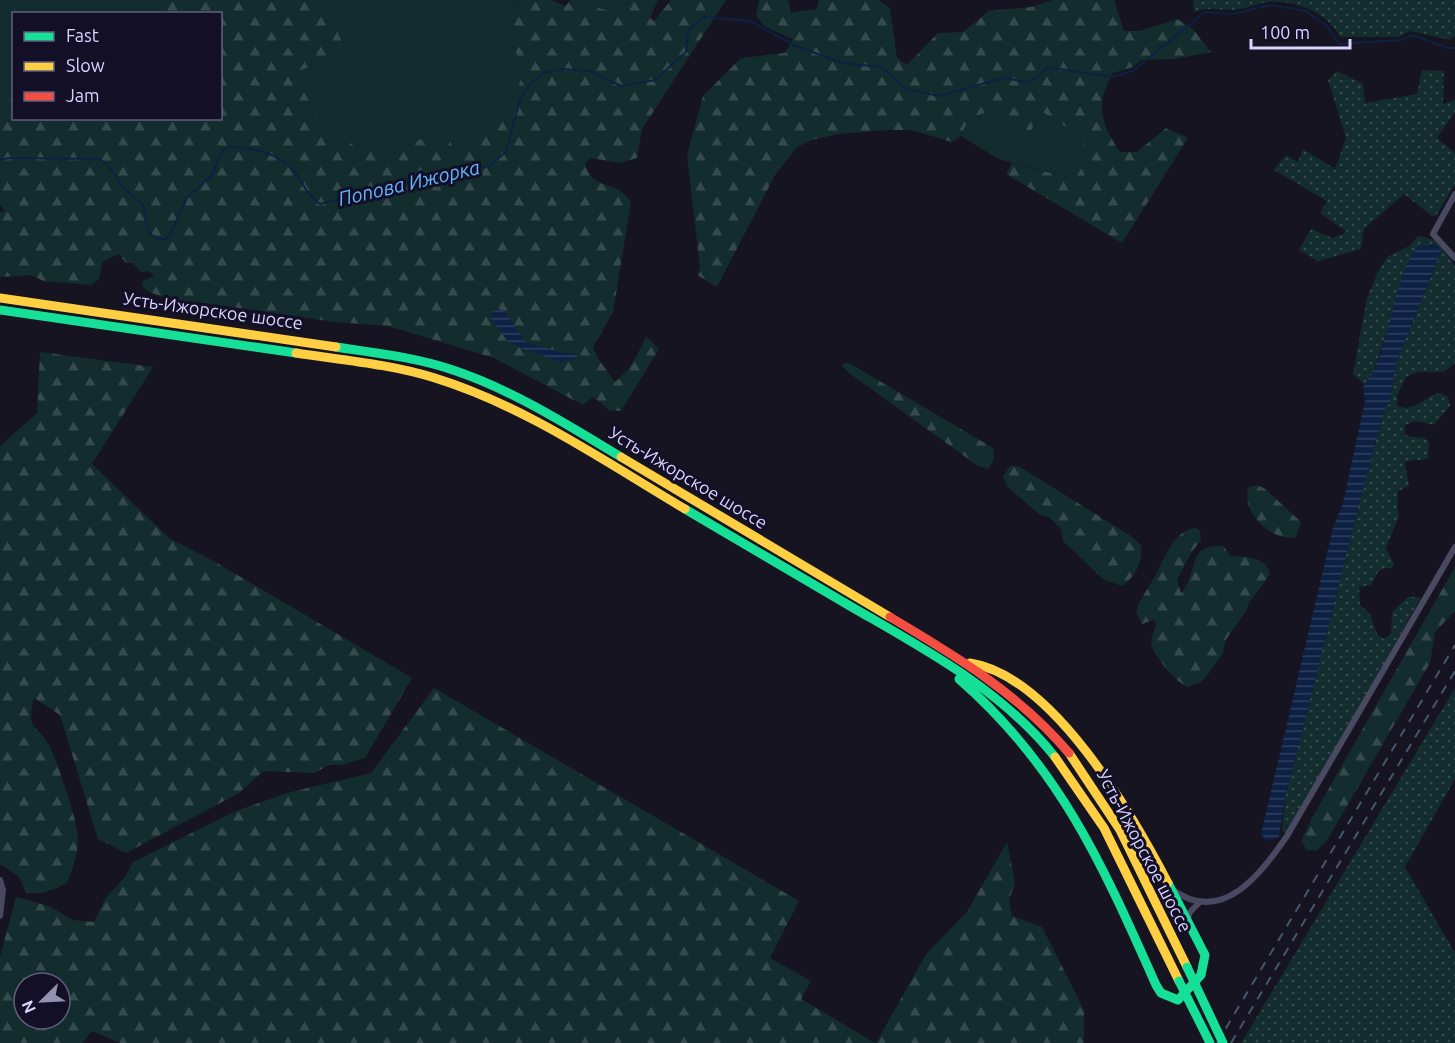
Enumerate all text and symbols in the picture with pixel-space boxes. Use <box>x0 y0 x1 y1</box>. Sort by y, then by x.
legend <box>12 12 222 120</box>
scale bar <box>1251 12 1350 50</box>
text: 100 m <box>1260 22 1310 42</box>
text: Fast <box>66 25 99 45</box>
text: Slow <box>66 55 105 75</box>
text: Jam <box>66 85 100 105</box>
water label: Попова Ижорка <box>336 155 482 210</box>
street label: Усть-Ижорское шоссе <box>122 287 304 333</box>
street label: Усть-Ижорское шоссе <box>606 422 771 532</box>
street label: Усть-Ижорское шоссе <box>1093 766 1196 935</box>
north arrow <box>12 971 72 1031</box>
text: N <box>18 998 39 1016</box>

